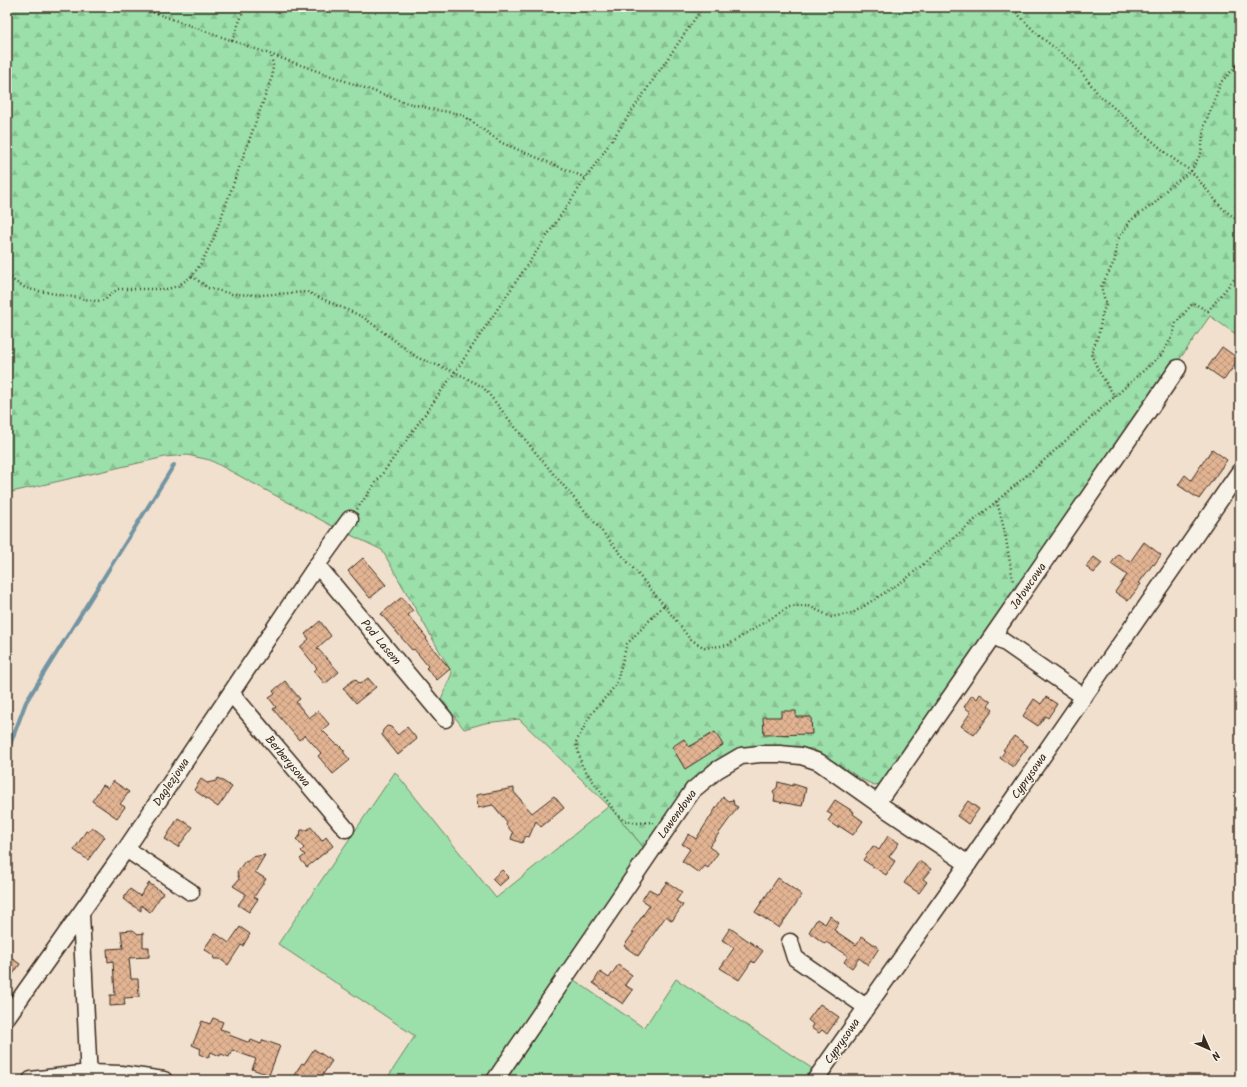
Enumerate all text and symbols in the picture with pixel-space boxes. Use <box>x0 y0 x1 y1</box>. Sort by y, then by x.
street label: Jałowcowa <box>1005 559 1052 614</box>
street label: Pod Lasem <box>356 615 406 670</box>
street label: Berberysowa <box>260 731 315 792</box>
street label: Cyprysowa <box>1007 749 1052 803</box>
street label: Daglezjowa <box>148 754 195 810</box>
street label: Lawendowa <box>653 785 702 843</box>
street label: Cyprysowa <box>820 1014 865 1068</box>
north arrow <box>1189 1029 1229 1069</box>
text: N <box>1207 1047 1224 1064</box>

